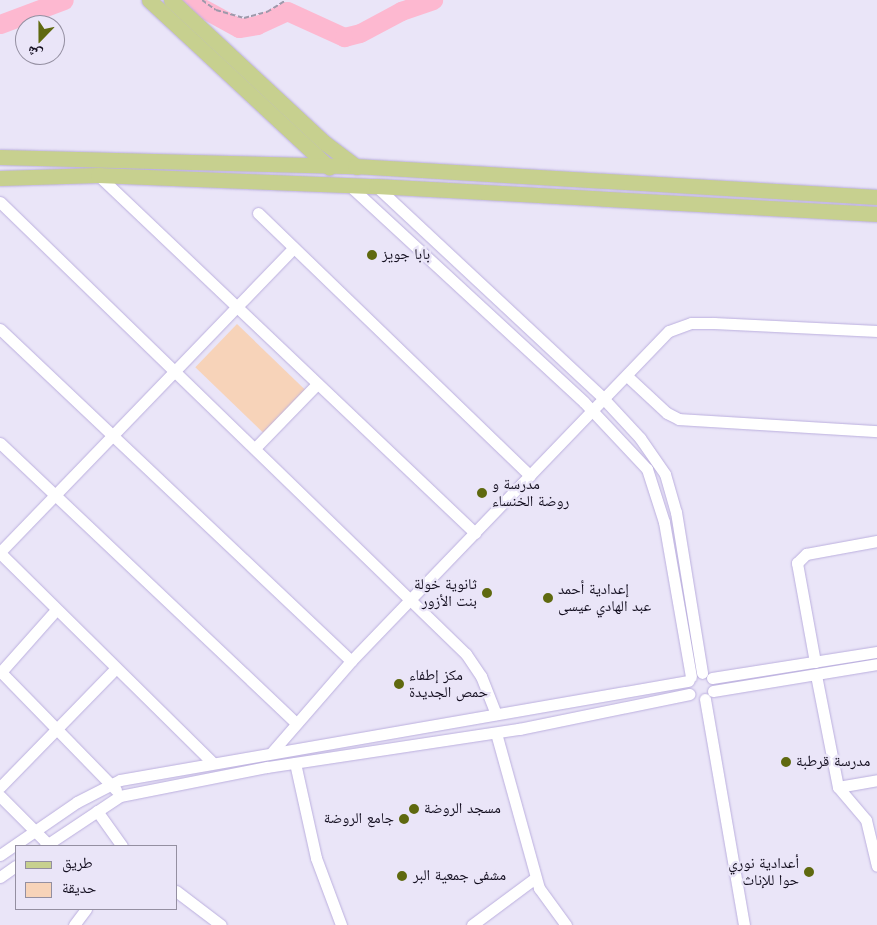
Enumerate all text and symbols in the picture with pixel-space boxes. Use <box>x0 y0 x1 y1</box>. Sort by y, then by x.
north arrow <box>15 15 65 65</box>
text: ش <box>24 41 45 65</box>
place label: بابا جويز <box>382 246 430 264</box>
marker: بابا جويز <box>366 249 378 261</box>
place label: مدرسة و روضة الخنساء <box>492 475 569 510</box>
marker: مدرسة و روضة الخنساء <box>476 487 488 499</box>
place label: ثانوية خولة بنت الأزور <box>414 575 477 610</box>
place label: إعدادية أحمد عبد الهادي عيسى <box>558 580 651 615</box>
marker: ثانوية خولة بنت الأزور <box>481 587 493 599</box>
marker: إعدادية أحمد عبد الهادي عيسى <box>542 592 554 604</box>
place label: مكز إطفاء حمص الجديدة <box>409 666 488 701</box>
marker: مكز إطفاء حمص الجديدة <box>393 678 405 690</box>
place label: مدرسة قرطبة <box>796 753 870 771</box>
marker: مدرسة قرطبة <box>780 756 792 768</box>
place label: مسجد الروضة <box>424 800 501 818</box>
marker: مسجد الروضة <box>408 803 420 815</box>
place label: جامع الروضة <box>324 810 394 828</box>
marker: جامع الروضة <box>398 813 410 825</box>
legend <box>15 845 178 910</box>
text: طريق <box>62 852 93 874</box>
place label: أعدادية نوري حوا للإناث <box>728 854 799 889</box>
marker: أعدادية نوري حوا للإناث <box>803 866 815 878</box>
place label: مشفى جمعية البر <box>413 867 506 885</box>
marker: مشفى جمعية البر <box>395 869 409 883</box>
text: حديقة <box>62 877 96 899</box>

